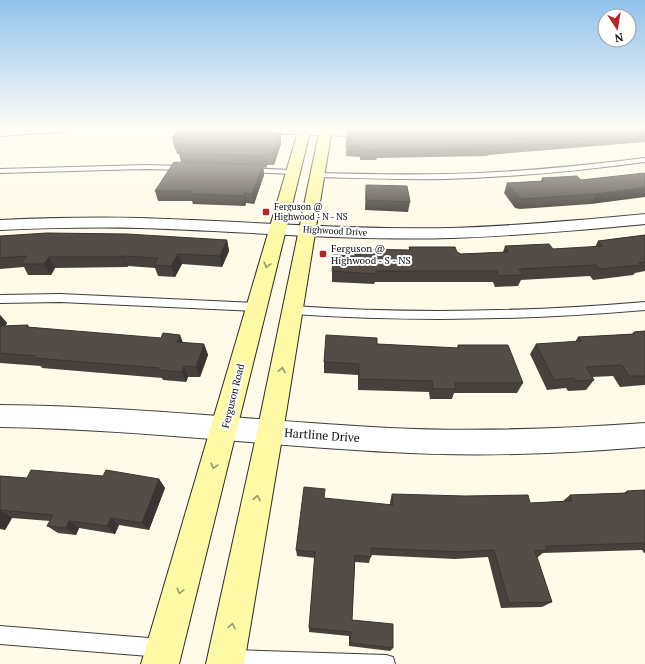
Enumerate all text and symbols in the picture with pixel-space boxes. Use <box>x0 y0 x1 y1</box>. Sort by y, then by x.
north arrow <box>597 8 637 48</box>
text: N <box>613 30 625 46</box>
place label: Ferguson @ Highwood - N - NS <box>274 201 348 223</box>
marker: Ferguson @ Highwood - N - NS <box>261 207 271 217</box>
street label: Highwood Drive <box>303 223 368 239</box>
place label: Ferguson @ Highwood - S - NS <box>331 242 411 267</box>
marker: Ferguson @ Highwood - S - NS <box>318 249 328 259</box>
one-way arrow <box>264 262 272 269</box>
street label: Ferguson Road <box>219 362 247 430</box>
one-way arrow <box>277 367 285 374</box>
street label: Hartline Drive <box>284 425 360 445</box>
one-way arrow <box>210 462 219 469</box>
one-way arrow <box>252 495 261 501</box>
one-way arrow <box>176 587 185 594</box>
one-way arrow <box>228 623 236 629</box>

